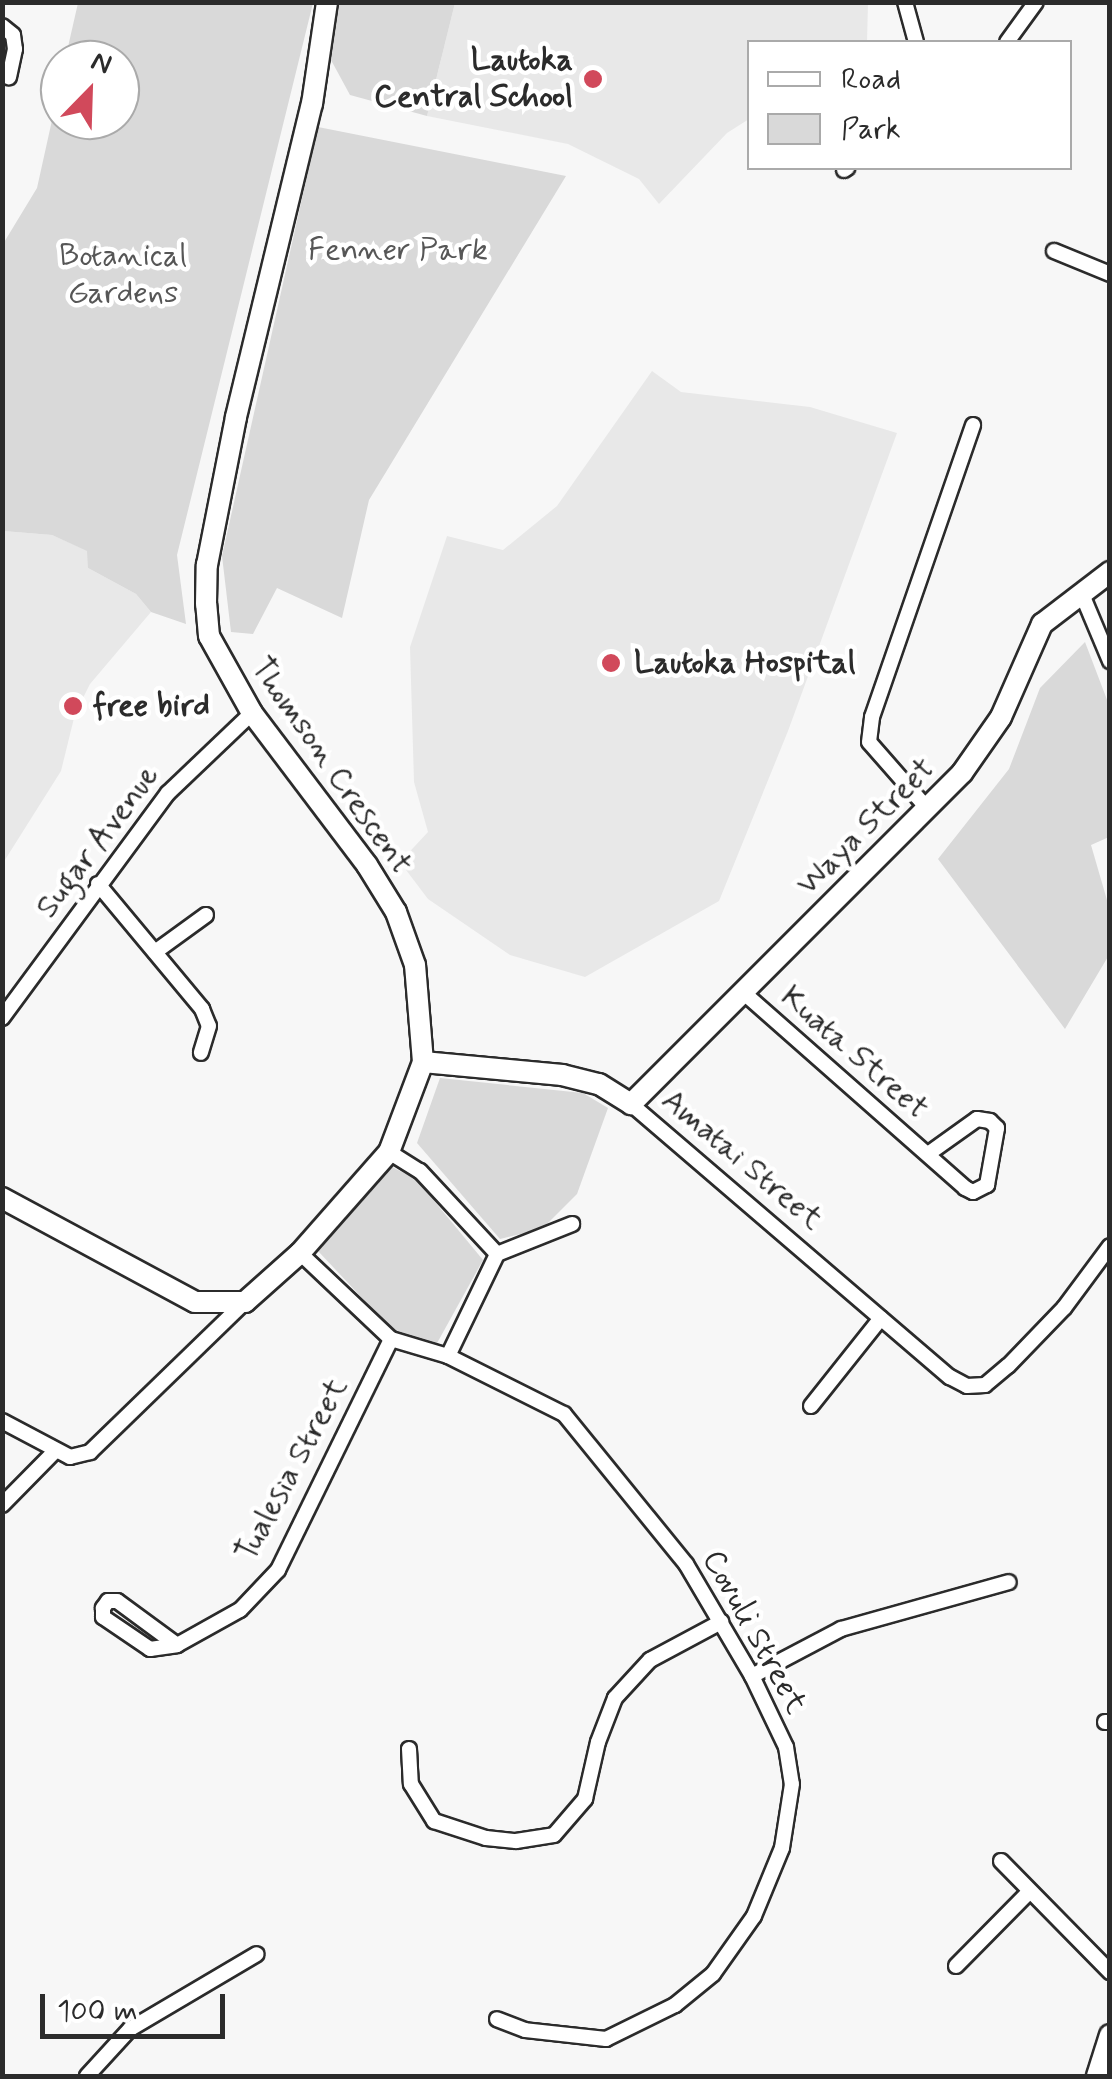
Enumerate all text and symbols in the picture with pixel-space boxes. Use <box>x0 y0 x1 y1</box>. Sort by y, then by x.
north arrow <box>40 40 140 140</box>
legend <box>747 40 1072 170</box>
place label: Lautoka Central School <box>374 42 573 117</box>
text: N <box>85 43 117 84</box>
text: Road <box>841 60 901 99</box>
marker: Lautoka Central School <box>582 68 604 90</box>
text: Park <box>841 110 901 149</box>
park label: Fenner Park <box>311 231 485 269</box>
park label: Botanical Gardens <box>59 238 187 313</box>
place label: Lautoka Hospital <box>634 644 859 682</box>
street label: Thomson Crescent <box>242 650 420 882</box>
marker: Lautoka Hospital <box>598 650 624 676</box>
place label: free bird <box>93 687 209 725</box>
marker: free bird <box>62 695 84 717</box>
street label: Waya Street <box>790 751 942 903</box>
street label: Sugar Avenue <box>27 756 169 928</box>
street label: Kuata Street <box>773 979 935 1127</box>
street label: Amatai Street <box>654 1081 830 1239</box>
street label: Tualesia Street <box>228 1372 356 1568</box>
street label: Covuli Street <box>693 1543 815 1721</box>
scale bar <box>45 1974 230 2036</box>
text: 100 m <box>57 1992 138 2031</box>

